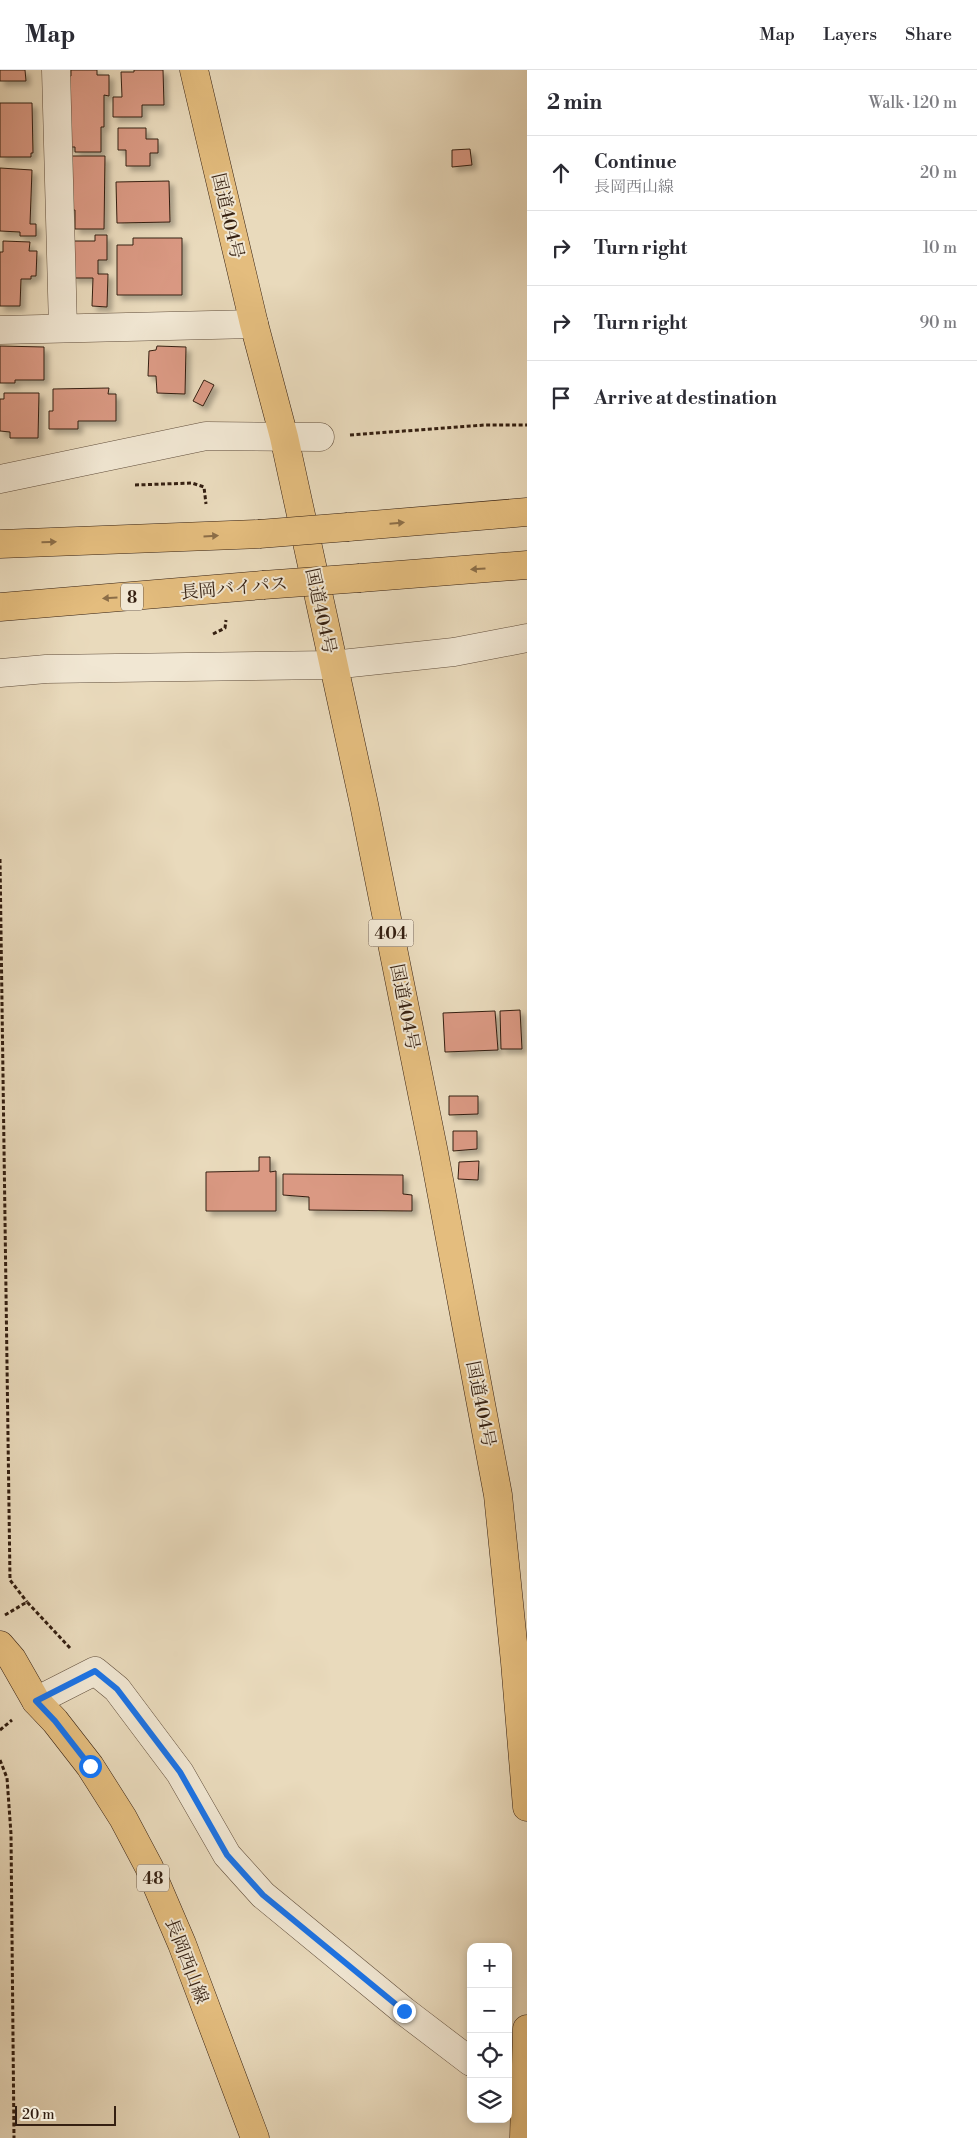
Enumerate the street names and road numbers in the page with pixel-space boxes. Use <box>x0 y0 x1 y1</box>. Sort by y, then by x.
street label: 国道404号 <box>206 171 249 261</box>
street label: 国道404号 <box>300 566 341 656</box>
street label: 長岡バイパス <box>179 572 289 605</box>
road number: 8 <box>121 584 143 610</box>
road number: 404 <box>368 920 414 946</box>
street label: 国道404号 <box>385 962 424 1052</box>
street label: 国道404号 <box>461 1359 500 1449</box>
road number: 48 <box>137 1865 169 1892</box>
street label: 長岡西山線 <box>160 1915 213 2007</box>

